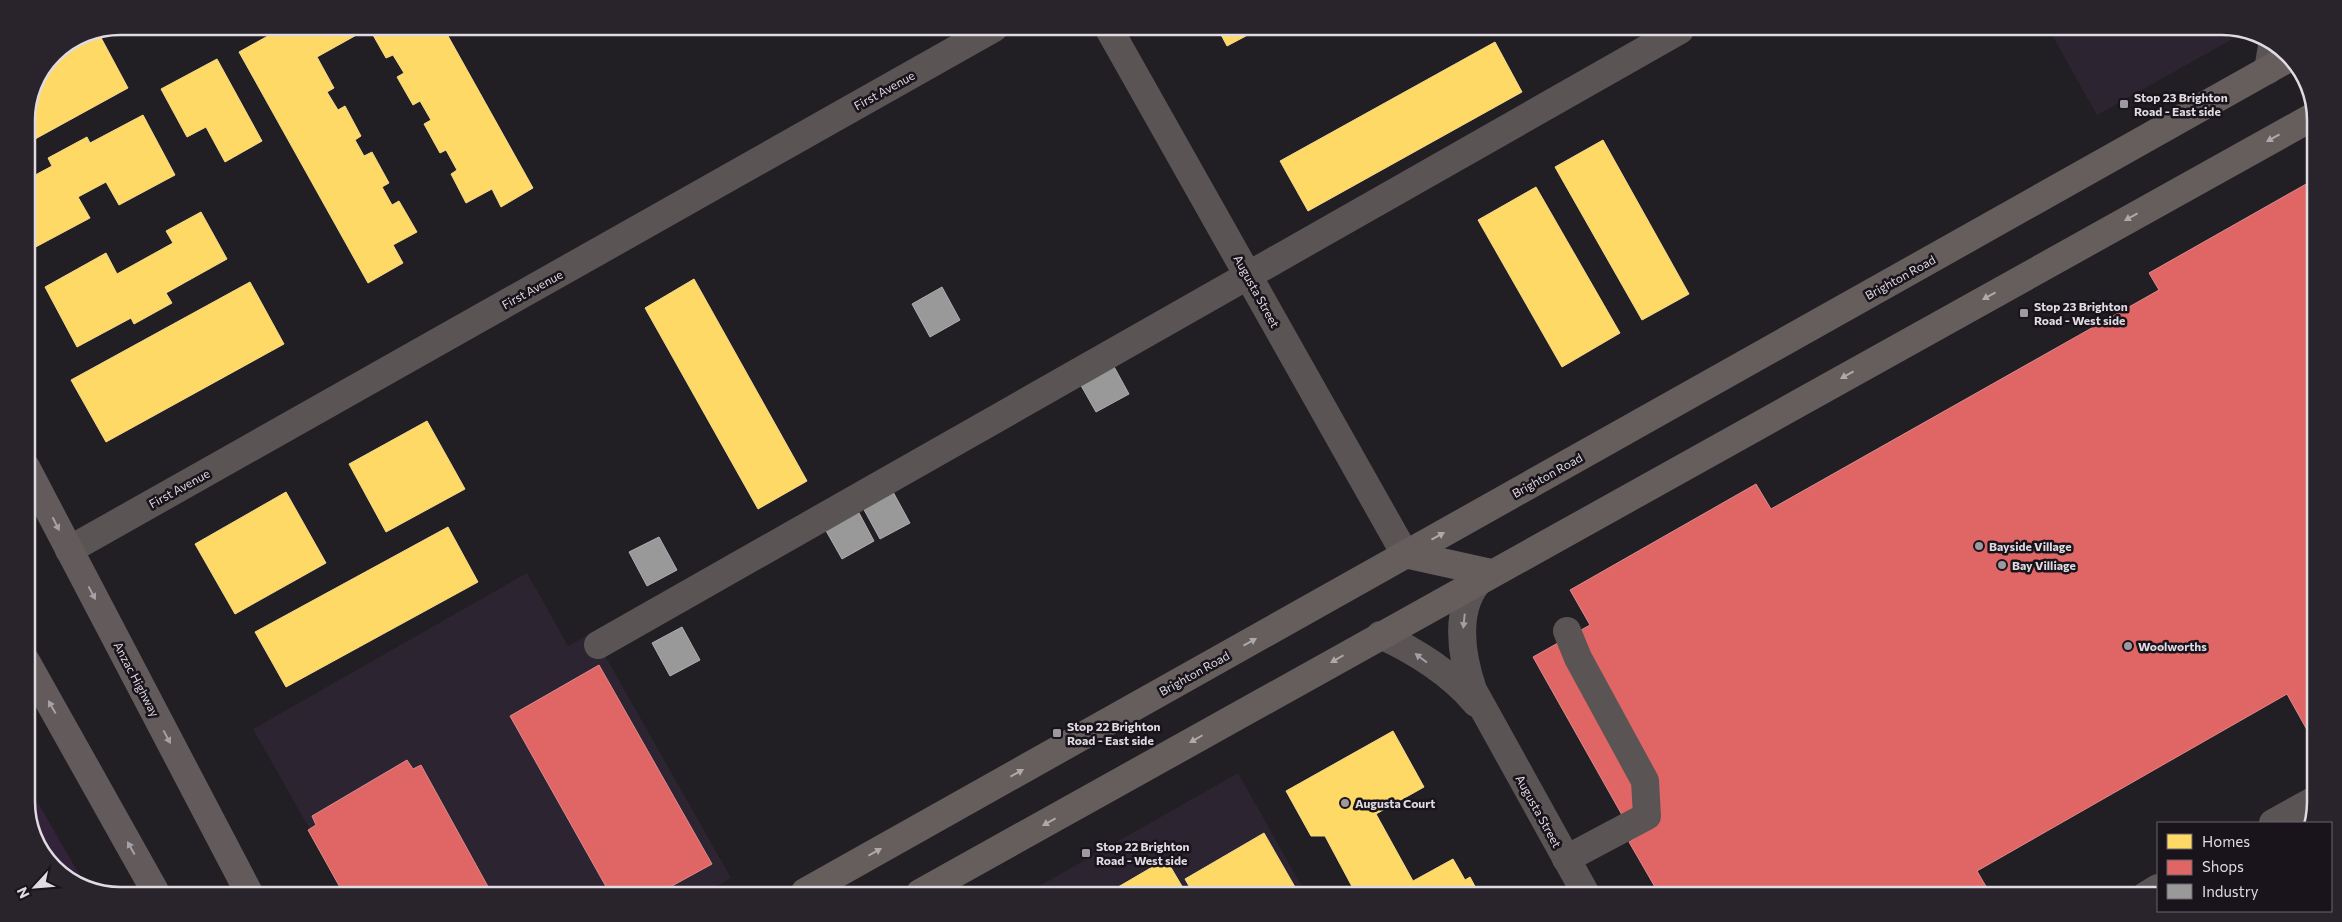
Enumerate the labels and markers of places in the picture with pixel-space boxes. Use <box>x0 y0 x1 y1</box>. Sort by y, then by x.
place label: Stop 23 Brighton Road - East side <box>2134 90 2228 118</box>
marker: Stop 23 Brighton Road - East side <box>2118 98 2130 110</box>
place label: Stop 23 Brighton Road - West side <box>2034 299 2128 327</box>
marker: Stop 23 Brighton Road - West side <box>2018 307 2030 319</box>
place label: Bayside Village <box>1989 539 2072 553</box>
marker: Bayside Village <box>1973 540 1985 552</box>
place label: Bay Villiage <box>2012 558 2076 572</box>
marker: Bay Villiage <box>1996 559 2008 571</box>
place label: Woolworths <box>2138 639 2207 653</box>
marker: Woolworths <box>2122 640 2134 652</box>
place label: Stop 22 Brighton Road - East side <box>1067 719 1161 747</box>
marker: Stop 22 Brighton Road - East side <box>1051 727 1063 739</box>
place label: Augusta Court <box>1355 796 1435 810</box>
marker: Augusta Court <box>1339 797 1351 809</box>
place label: Stop 22 Brighton Road - West side <box>1096 839 1190 867</box>
marker: Stop 22 Brighton Road - West side <box>1080 847 1092 859</box>

